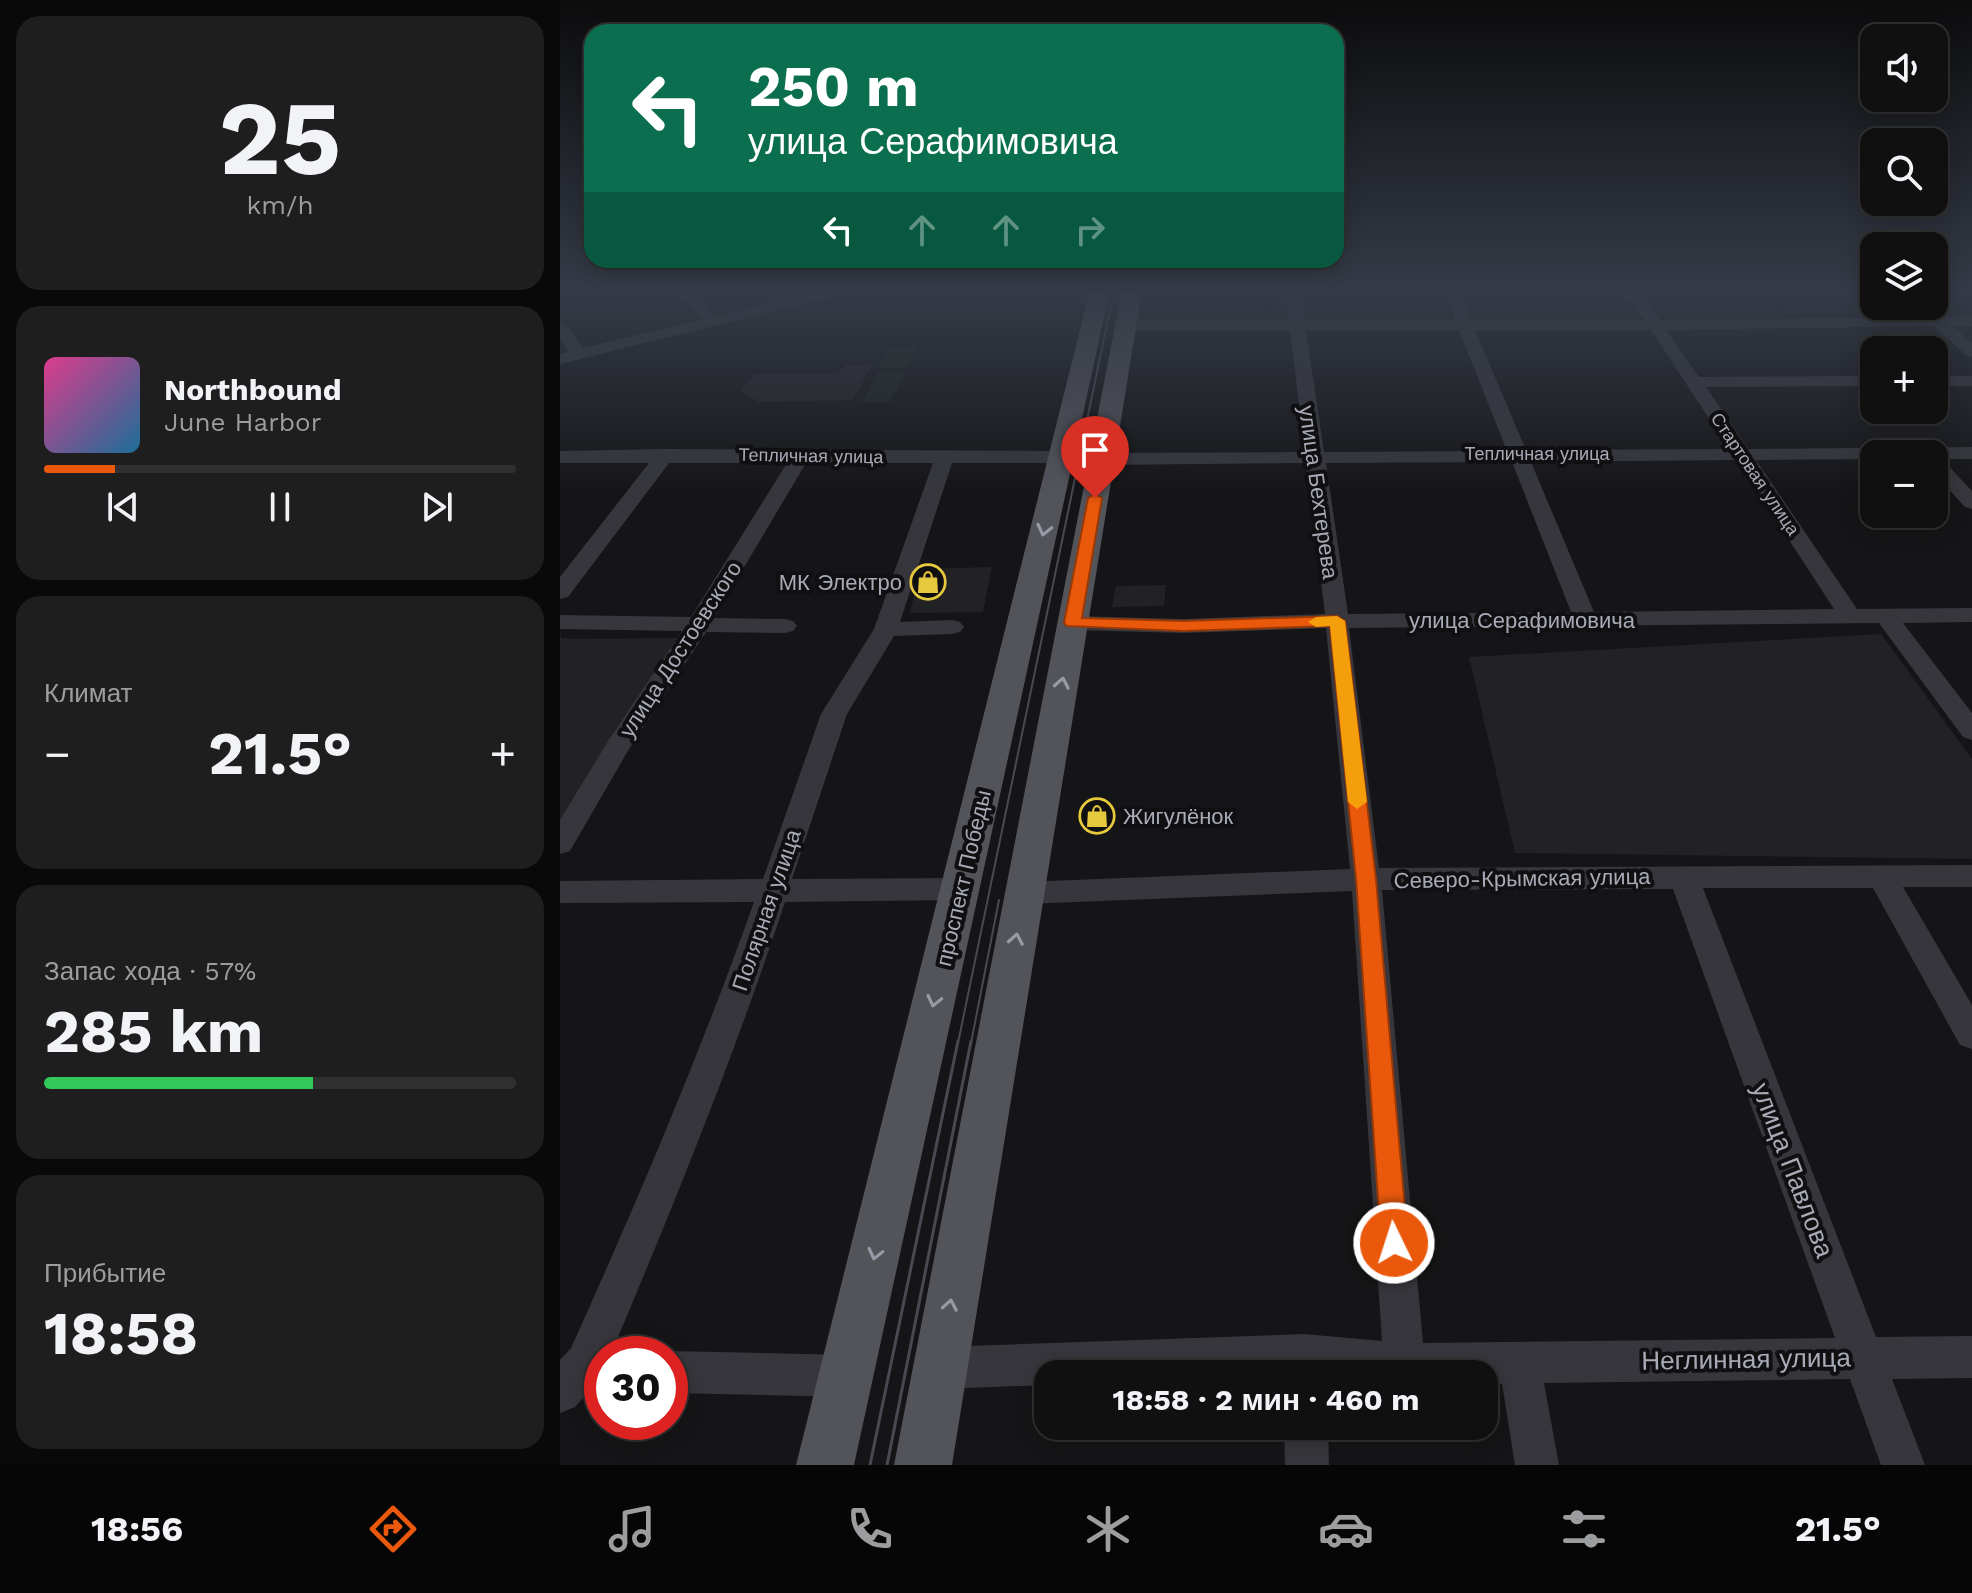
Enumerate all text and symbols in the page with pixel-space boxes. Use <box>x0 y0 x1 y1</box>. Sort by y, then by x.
map controls <box>1860 24 1948 528</box>
button: sound <box>1860 24 1948 112</box>
text: 250 m <box>748 54 919 120</box>
icon: left <box>616 56 720 160</box>
text: 25 <box>219 77 341 199</box>
text: улица Серафимовича <box>748 121 1118 163</box>
button: search <box>1860 128 1948 216</box>
text: km/h <box>247 190 313 220</box>
icon: left <box>816 208 860 252</box>
icon: ahead <box>900 208 944 252</box>
icon: ahead <box>984 208 1028 252</box>
icon: right <box>1068 208 1112 252</box>
button: layers <box>1860 232 1948 320</box>
button: + <box>1860 336 1948 424</box>
text: Northbound <box>164 372 341 407</box>
street label: улица Бехтерева <box>1294 404 1343 581</box>
text: June Harbor <box>164 407 321 437</box>
street label: Стартовая улица <box>1707 408 1805 540</box>
pin <box>1061 416 1129 498</box>
icon: arrive <box>1073 428 1117 472</box>
button: − <box>1860 440 1948 528</box>
street label: Тепличная улица <box>1465 443 1610 464</box>
street label: Тепличная улица <box>738 444 885 467</box>
icon: previous <box>101 485 145 529</box>
icon: pause <box>258 485 302 529</box>
icon: next <box>415 485 459 529</box>
one-way arrow <box>1037 522 1054 536</box>
street label: улица Достоевского <box>614 557 747 742</box>
shop icon: МК Электро <box>909 563 947 601</box>
place label: МК Электро <box>779 570 902 595</box>
street label: улица Серафимовича <box>1409 608 1636 633</box>
one-way arrow <box>1052 676 1069 690</box>
text: Климат <box>44 678 133 708</box>
text: 21.5° <box>208 718 352 789</box>
text: − <box>44 728 71 780</box>
text: + <box>489 728 516 780</box>
street label: проспект Победы <box>931 788 996 969</box>
shop icon: Жигулёнок <box>1078 797 1116 835</box>
place label: Жигулёнок <box>1123 804 1234 829</box>
street label: Полярная улица <box>727 826 806 994</box>
street label: Северо-Крымская улица <box>1393 864 1651 893</box>
one-way arrow <box>1006 932 1023 946</box>
text: Запас хода · 57% <box>44 956 256 986</box>
one-way arrow <box>926 994 943 1007</box>
text: 285 km <box>44 996 263 1067</box>
street label: улица Павлова <box>1746 1078 1840 1262</box>
position arrow <box>1352 1201 1436 1285</box>
one-way arrow <box>867 1247 884 1261</box>
text: Прибытие <box>44 1258 166 1288</box>
text: 18:58 <box>44 1298 198 1369</box>
one-way arrow <box>941 1298 958 1312</box>
speed limit sign: 30 <box>584 1336 688 1440</box>
street label: Неглинная улица <box>1641 1342 1851 1376</box>
text: 18:58 · 2 мин · 460 m <box>1112 1382 1420 1417</box>
icon: directions <box>365 1501 421 1557</box>
icon: music <box>604 1501 660 1557</box>
icon: phone <box>842 1501 898 1557</box>
icon: climate <box>1080 1501 1136 1557</box>
icon: car <box>1318 1501 1374 1557</box>
icon: filters <box>1556 1501 1612 1557</box>
text: 18:56 <box>91 1508 183 1550</box>
text: 21.5° <box>1795 1508 1881 1550</box>

